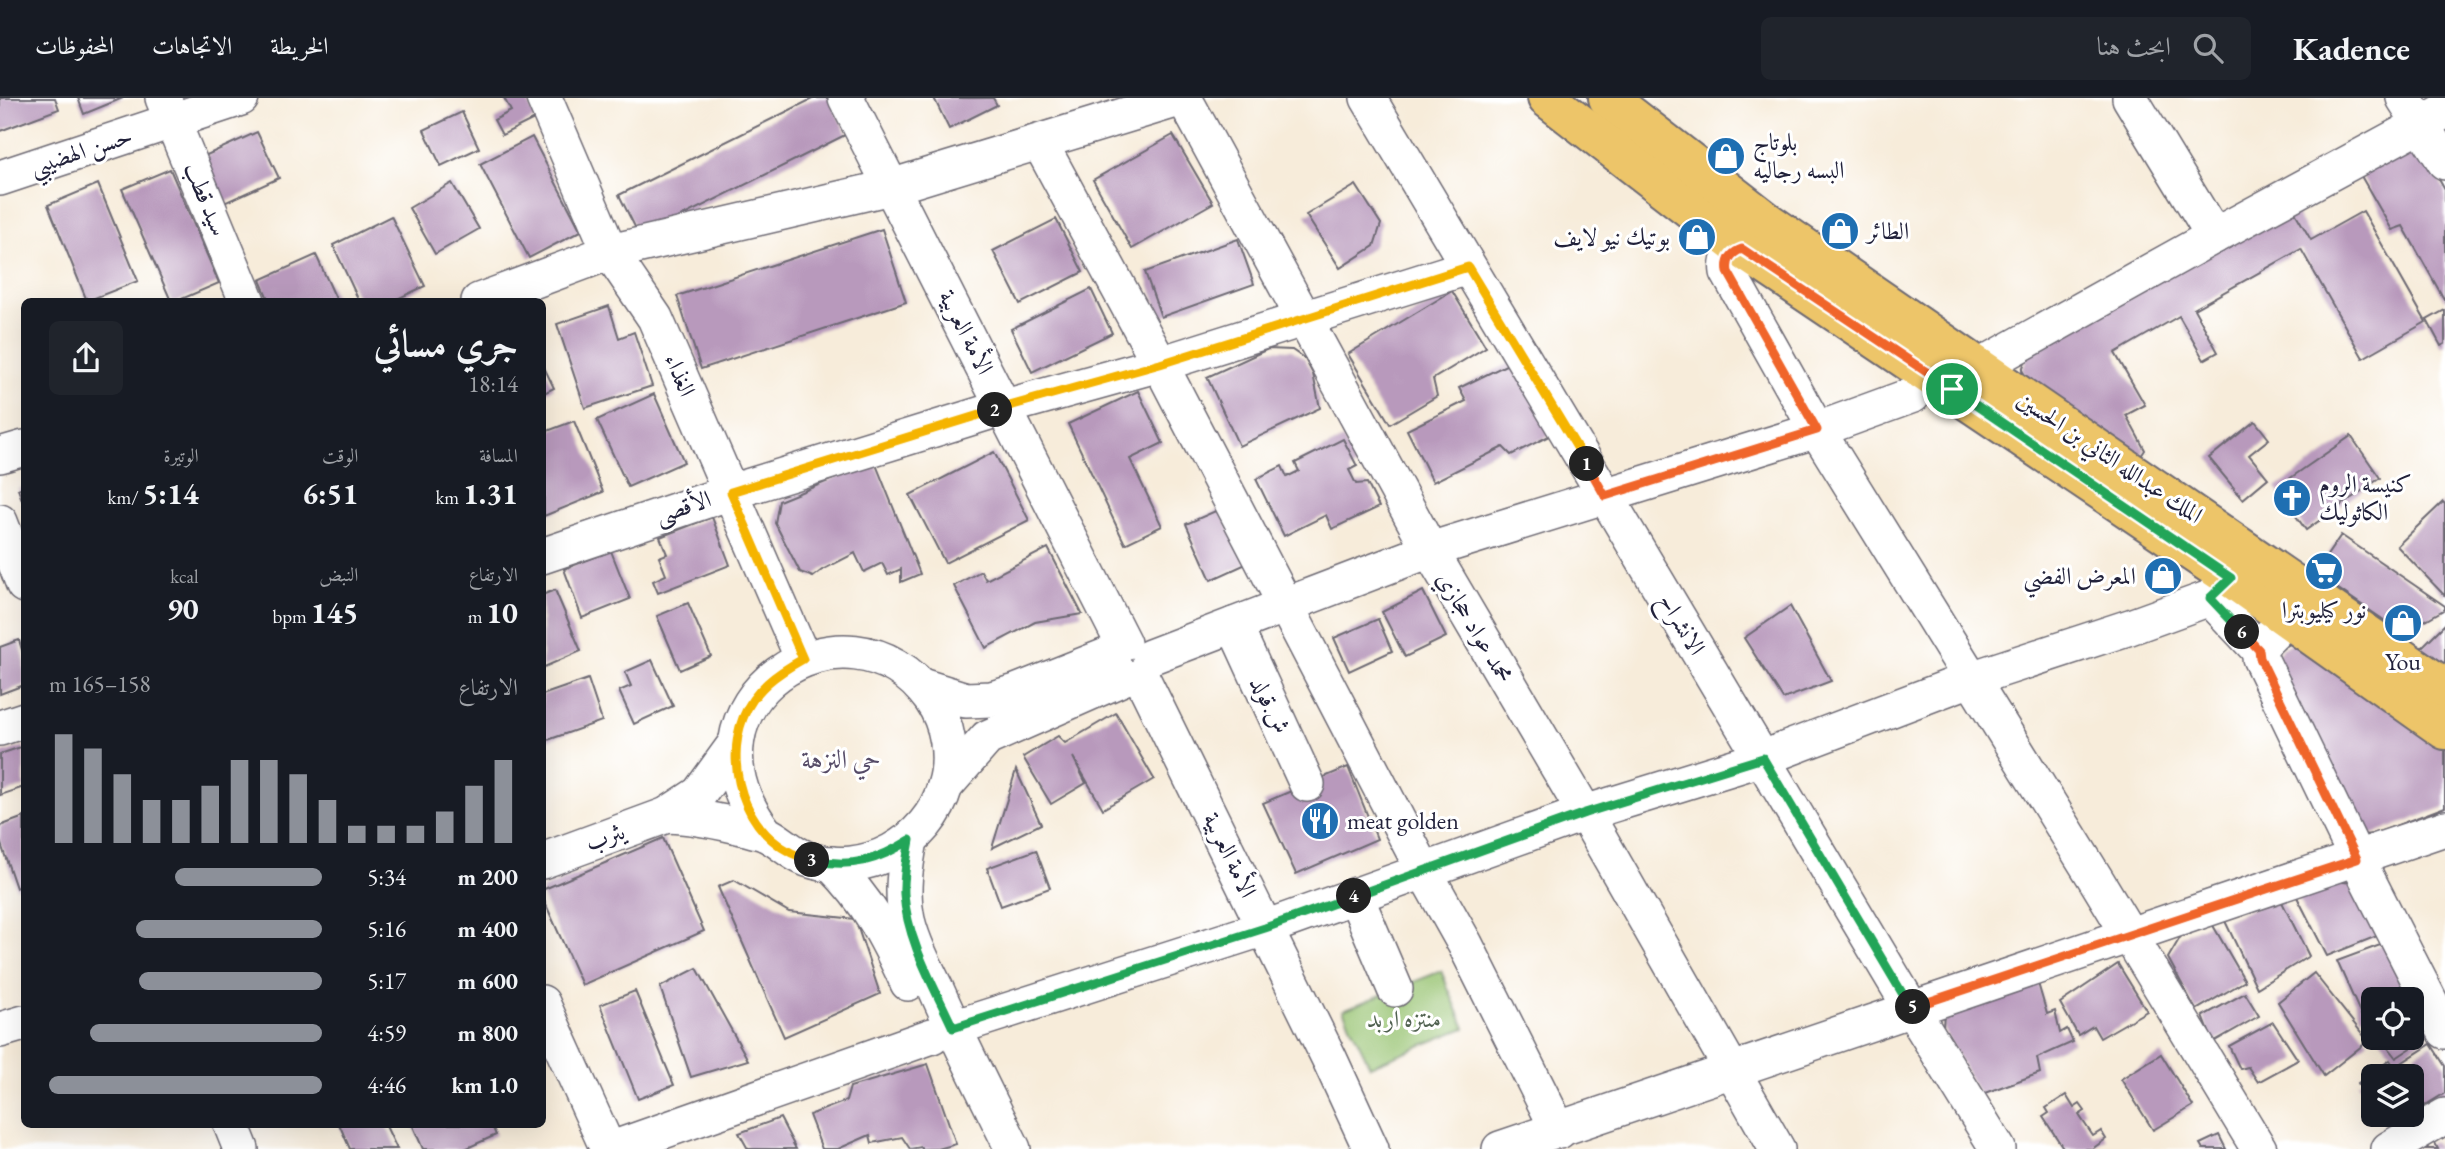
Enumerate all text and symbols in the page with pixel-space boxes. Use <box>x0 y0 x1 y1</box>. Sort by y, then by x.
search box <box>1761 17 2251 80</box>
text: Kadence <box>2293 27 2410 70</box>
text: ابحث هنا <box>2096 29 2171 63</box>
icon: search <box>2189 29 2227 67</box>
text: المحفوظات <box>35 30 114 61</box>
text: الاتجاهات <box>152 30 232 61</box>
text: الخريطة <box>270 30 329 61</box>
street label: حسن الهضيبي <box>26 119 138 188</box>
place label: بلوتاج البسه رجاليه <box>1753 126 1845 185</box>
shop icon: بلوتاج البسه رجاليه <box>1705 135 1747 177</box>
street label: سيد قطب <box>177 157 235 241</box>
shop icon: الطائر <box>1819 210 1861 252</box>
place label: الطائر <box>1864 215 1909 246</box>
shop icon: بوتيك نيو لايف <box>1676 216 1718 258</box>
place label: بوتيك نيو لايف <box>1553 221 1670 252</box>
street label: الأمة العربية <box>932 284 1001 379</box>
text: جري مسائي <box>374 318 518 367</box>
button: share <box>49 321 123 395</box>
street label: الغذاء <box>658 349 703 401</box>
pin <box>1922 359 1982 419</box>
text: 18:14 <box>468 369 518 399</box>
icon: arrive <box>1933 370 1971 408</box>
street label: الملك عبدالله الثاني بن الحسين <box>2009 383 2209 533</box>
pin: 2 <box>978 392 1012 428</box>
text: 2 <box>989 397 1000 422</box>
text: الوتيرة <box>164 443 199 468</box>
text: الوقت <box>322 443 358 468</box>
text: المسافة <box>479 443 518 468</box>
pin: 1 <box>1570 446 1604 482</box>
text: 1 <box>1581 451 1592 476</box>
place label: كنيسة الروم الكاثوليك <box>2319 468 2412 527</box>
text: 5:14 <box>143 474 199 513</box>
text: 6:51 <box>302 474 358 513</box>
text: 1.31 <box>463 474 518 513</box>
church icon: كنيسة الروم الكاثوليك <box>2271 477 2313 519</box>
street label: الأقصى <box>651 483 716 532</box>
text: /km <box>108 485 143 510</box>
text: km <box>435 485 463 510</box>
supermarket icon: نور كيليوبترا <box>2303 550 2345 592</box>
shop icon: المعرض الفضي <box>2142 555 2184 597</box>
place label: المعرض الفضي <box>2023 560 2136 598</box>
text: النبض <box>319 562 358 587</box>
text: الارتفاع <box>469 562 518 587</box>
text: kcal <box>170 564 199 589</box>
street label: محمد عواد حجازي <box>1427 565 1521 690</box>
street label: الانشراح <box>1647 587 1713 664</box>
text: 90 <box>167 589 199 628</box>
text: 145 <box>311 593 358 632</box>
text: 10 <box>486 593 518 632</box>
place label: نور كيليوبترا <box>2282 594 2366 625</box>
shop icon: You <box>2382 602 2424 644</box>
text: bpm <box>272 604 311 629</box>
text: m <box>468 604 486 629</box>
pin: 6 <box>2224 614 2260 650</box>
text: 6 <box>2236 619 2247 644</box>
place label: You <box>2385 646 2421 677</box>
text: 158–165 m <box>49 669 150 699</box>
street label: ش.قولد <box>1244 671 1297 738</box>
text: الارتفاع <box>458 672 518 702</box>
district label: حي النزهة <box>801 742 881 781</box>
restaurant icon: meat golden <box>1299 800 1341 842</box>
place label: meat golden <box>1347 805 1459 836</box>
street label: الأمة العربية <box>1197 807 1264 903</box>
street label: يثرب <box>581 815 630 858</box>
pin: 3 <box>794 842 830 878</box>
text: 3 <box>806 847 817 872</box>
text: 5:34 <box>367 862 406 892</box>
text: 200 m <box>457 862 518 892</box>
pin: 4 <box>1336 878 1372 914</box>
text: 4 <box>1348 883 1359 908</box>
text: 5:16 <box>367 914 406 944</box>
text: 400 m <box>457 914 518 944</box>
text: 5:17 <box>367 966 406 996</box>
text: 600 m <box>457 966 518 996</box>
map controls <box>2361 987 2424 1127</box>
button: locate <box>2361 987 2424 1050</box>
pin: 5 <box>1896 990 1930 1024</box>
text: 5 <box>1907 994 1918 1019</box>
park label: منتزه اربد <box>1367 1003 1441 1034</box>
text: 4:59 <box>367 1018 406 1048</box>
text: 800 m <box>457 1018 518 1048</box>
button: layers <box>2361 1064 2424 1127</box>
text: 4:46 <box>367 1070 406 1100</box>
text: 1.0 km <box>451 1070 518 1100</box>

